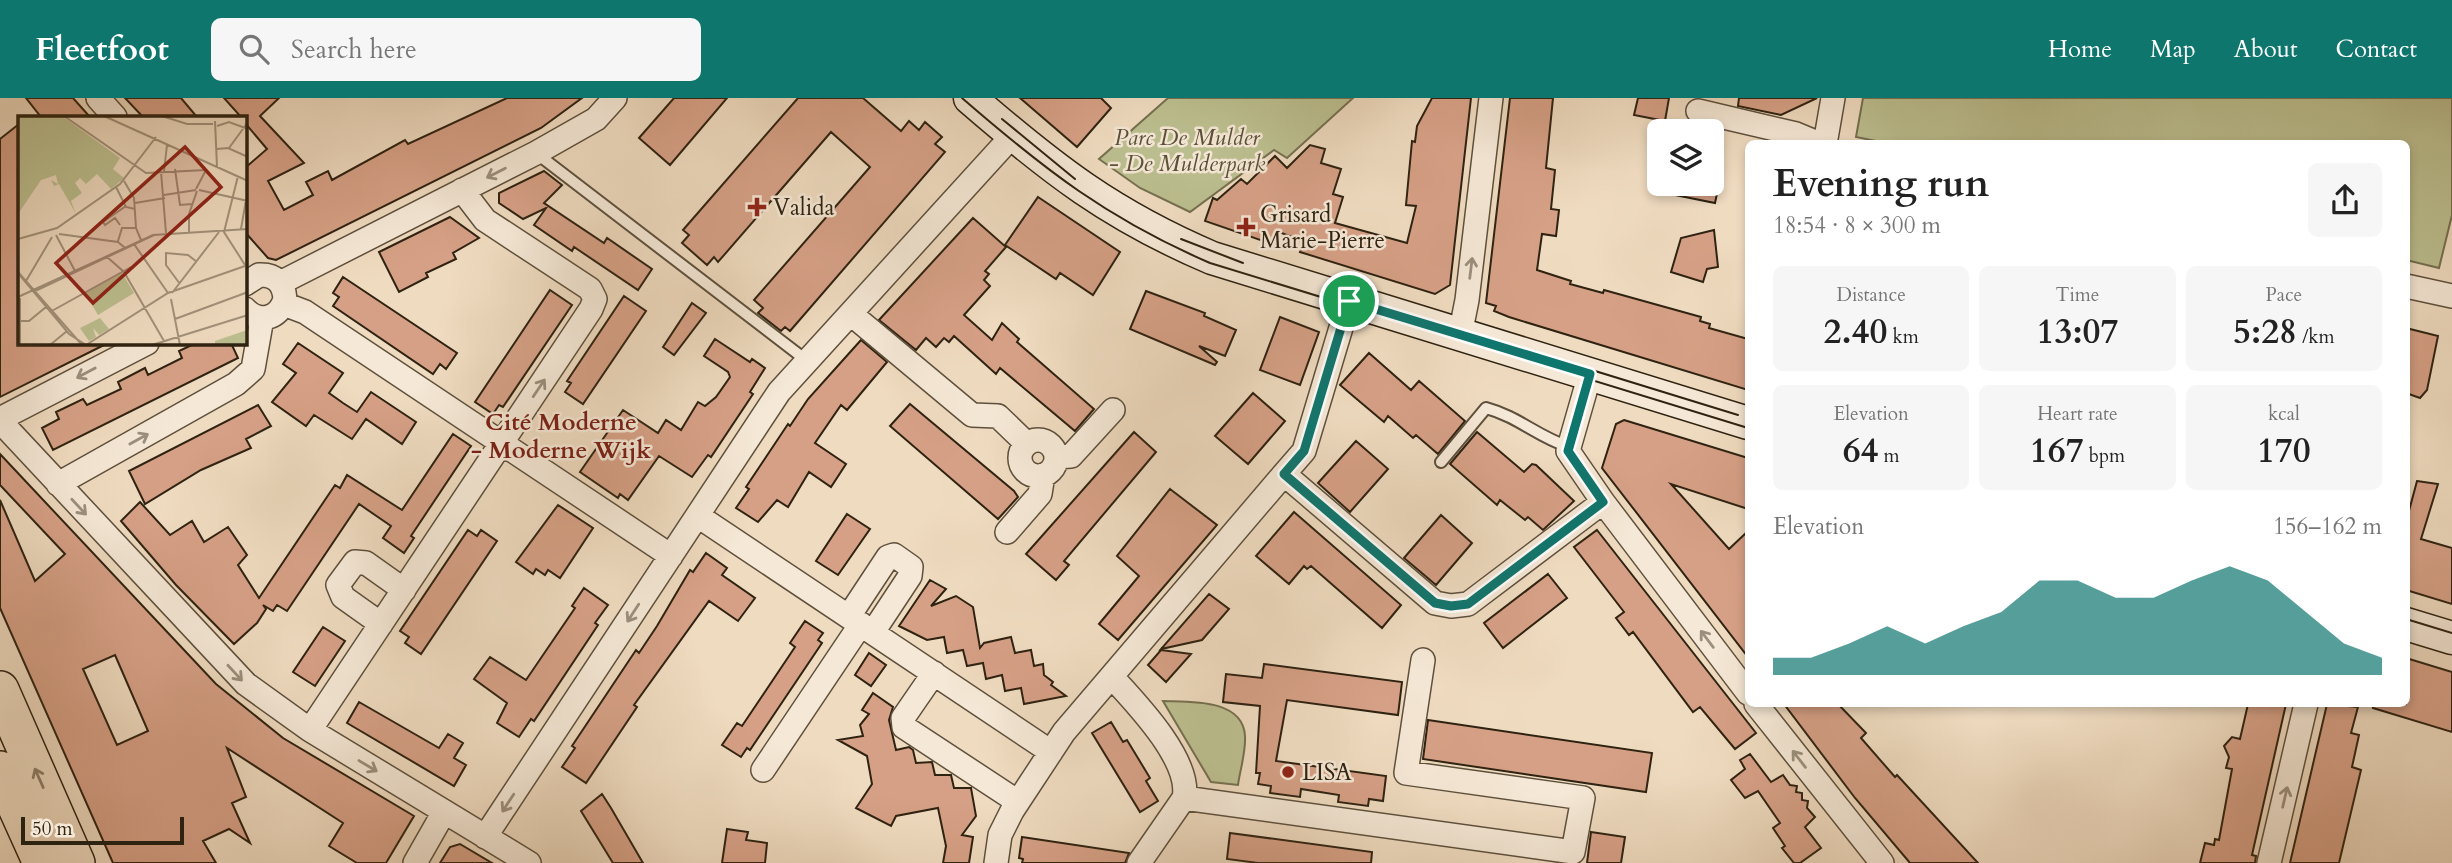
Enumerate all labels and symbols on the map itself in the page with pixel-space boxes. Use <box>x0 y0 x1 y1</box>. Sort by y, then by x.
inset map <box>18 116 247 345</box>
park label: Parc De Mulder - De Mulderpark <box>1108 122 1266 179</box>
one-way arrow <box>486 167 507 181</box>
place label: Valida <box>773 192 834 223</box>
marker: Valida <box>747 197 767 217</box>
place label: Grisard Marie-Pierre <box>1260 199 1385 256</box>
marker: Grisard Marie-Pierre <box>1238 219 1254 235</box>
one-way arrow <box>1464 257 1477 280</box>
pin <box>1319 271 1379 331</box>
one-way arrow <box>76 366 96 380</box>
one-way arrow <box>532 379 546 398</box>
district label: Cité Moderne - Moderne Wijk <box>471 406 651 467</box>
one-way arrow <box>128 432 148 446</box>
one-way arrow <box>71 498 88 515</box>
one-way arrow <box>626 603 640 622</box>
one-way arrow <box>1699 630 1714 648</box>
one-way arrow <box>227 664 243 682</box>
one-way arrow <box>1791 750 1806 768</box>
place label: LISA <box>1302 757 1352 788</box>
one-way arrow <box>358 759 378 773</box>
marker: LISA <box>1280 764 1296 780</box>
one-way arrow <box>32 768 45 789</box>
one-way arrow <box>2279 786 2292 808</box>
one-way arrow <box>501 792 515 812</box>
scale bar <box>21 814 184 846</box>

